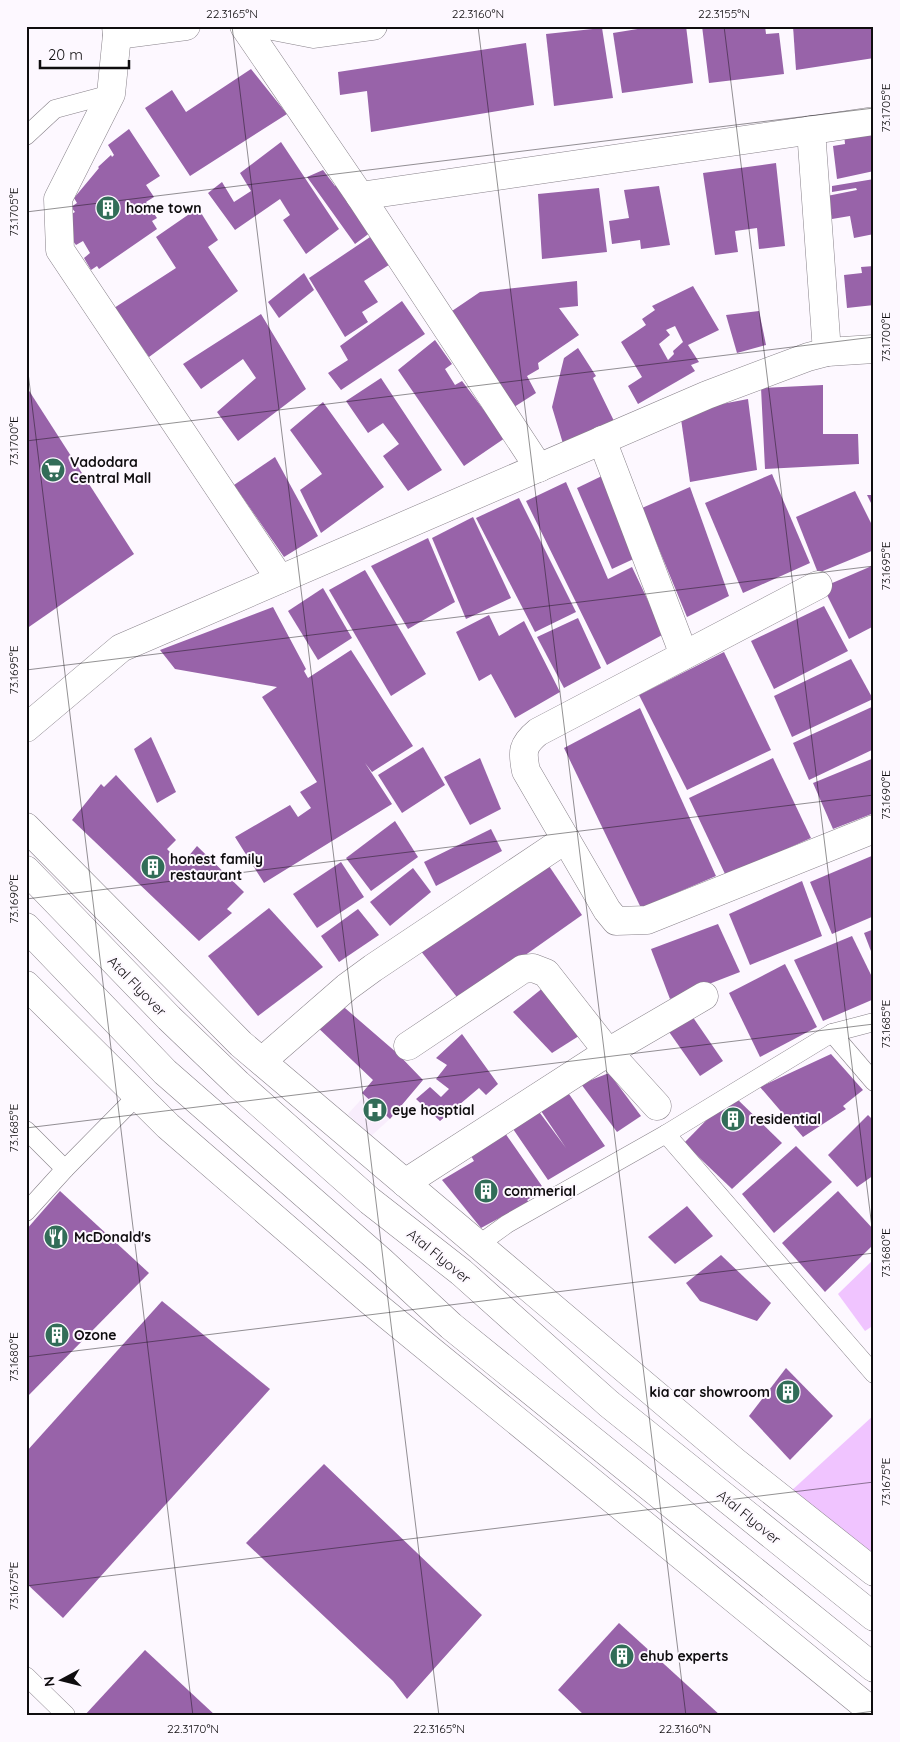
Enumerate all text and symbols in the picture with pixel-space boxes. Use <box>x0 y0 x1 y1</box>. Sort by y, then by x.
text: 22.3165°N <box>206 6 258 21</box>
text: 22.3160°N <box>452 6 504 21</box>
text: 22.3155°N <box>698 6 750 21</box>
scale bar <box>40 38 129 70</box>
text: 20 m <box>48 45 83 64</box>
text: 73.1705°E <box>878 83 893 133</box>
text: 73.1705°E <box>6 187 21 237</box>
building icon: home town <box>95 195 121 221</box>
place label: home town <box>126 199 202 217</box>
text: 73.1700°E <box>878 312 893 362</box>
text: 73.1700°E <box>6 416 21 466</box>
place label: Vadodara Central Mall <box>70 453 151 487</box>
supermarket icon: Vadodara Central Mall <box>40 457 66 483</box>
text: 73.1695°E <box>878 541 893 591</box>
text: 73.1695°E <box>6 645 21 695</box>
text: 73.1690°E <box>878 770 893 820</box>
place label: honest family restaurant <box>170 850 263 884</box>
building icon: honest family restaurant <box>140 854 166 880</box>
text: 73.1690°E <box>6 874 21 924</box>
street label: Atal Flyover <box>104 952 171 1020</box>
text: 73.1685°E <box>878 999 893 1048</box>
hospital icon: eye hosptial <box>362 1097 388 1123</box>
place label: eye hosptial <box>392 1101 475 1119</box>
text: 73.1685°E <box>6 1103 21 1152</box>
building icon: residential <box>720 1106 746 1132</box>
place label: residential <box>750 1110 821 1128</box>
building icon: commerial <box>473 1178 499 1204</box>
place label: commerial <box>504 1182 576 1200</box>
restaurant icon: McDonald's <box>43 1224 69 1250</box>
street label: Atal Flyover <box>403 1225 475 1288</box>
place label: McDonald's <box>74 1228 151 1246</box>
text: 73.1680°E <box>878 1228 893 1278</box>
building icon: Ozone <box>44 1322 70 1348</box>
place label: Ozone <box>74 1326 117 1344</box>
text: 73.1680°E <box>6 1332 21 1382</box>
building icon: kia car showroom <box>775 1379 801 1405</box>
place label: kia car showroom <box>649 1383 770 1401</box>
text: 73.1675°E <box>878 1458 893 1506</box>
street label: Atal Flyover <box>713 1486 785 1549</box>
text: 73.1675°E <box>6 1562 21 1610</box>
building icon: ehub experts <box>609 1643 635 1669</box>
place label: ehub experts <box>640 1647 729 1665</box>
north arrow <box>38 1654 88 1704</box>
text: N <box>40 1675 59 1688</box>
text: 22.3170°N <box>167 1721 219 1736</box>
text: 22.3165°N <box>413 1721 465 1736</box>
text: 22.3160°N <box>659 1721 711 1736</box>

